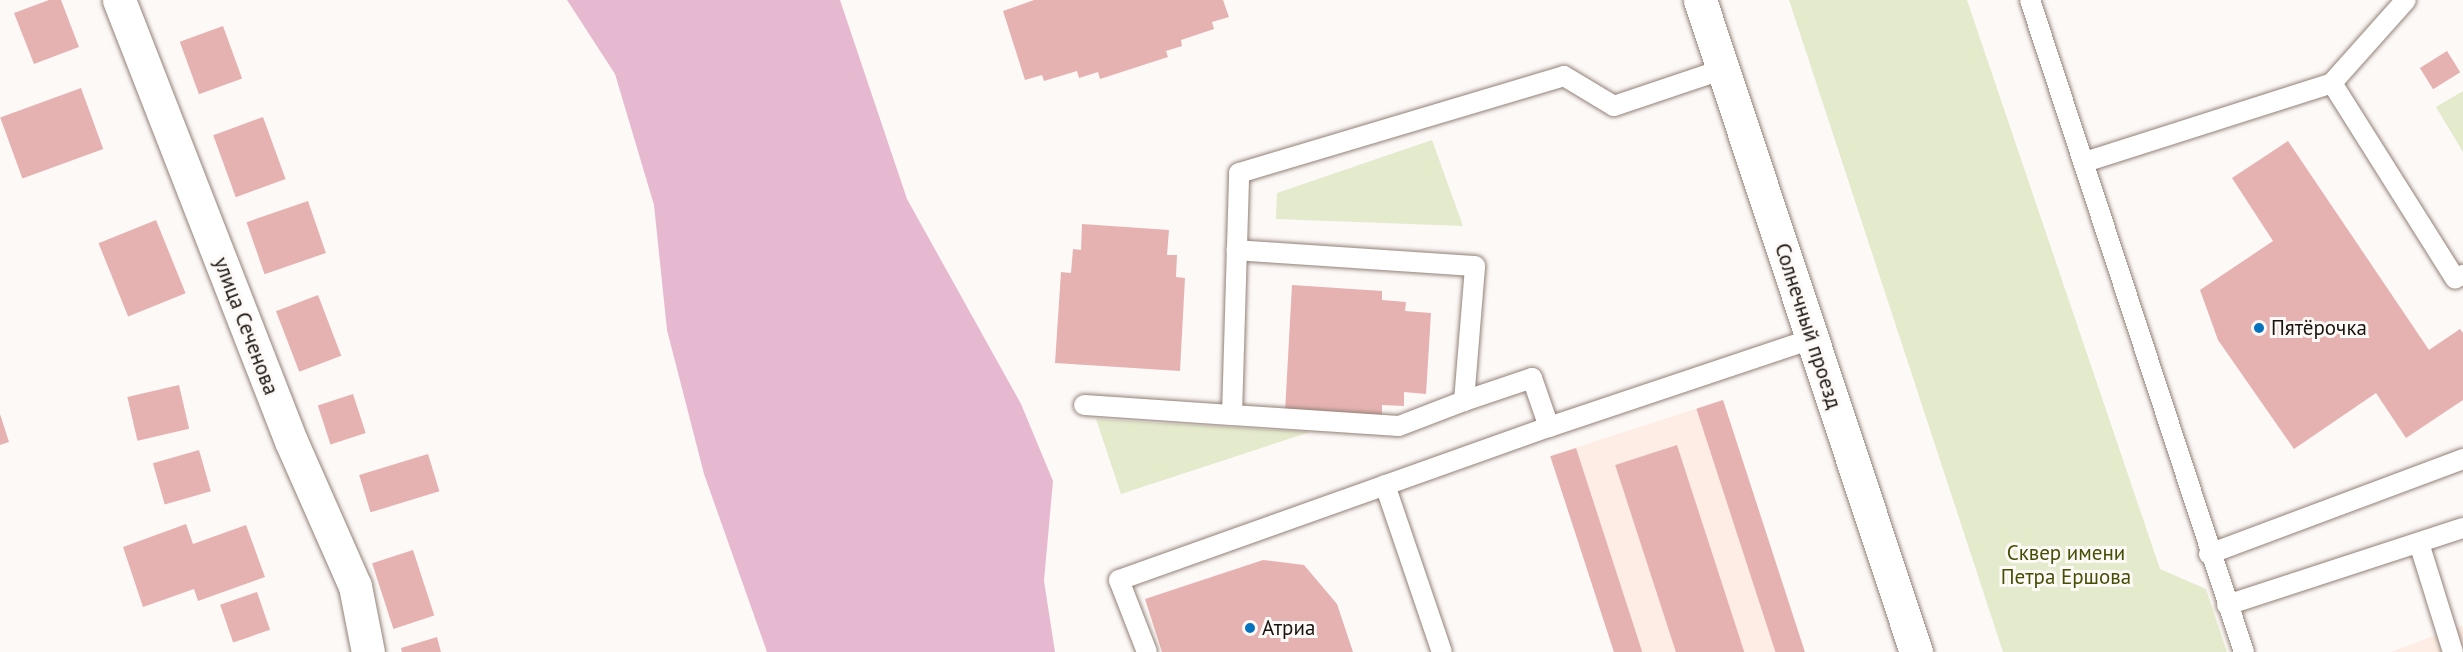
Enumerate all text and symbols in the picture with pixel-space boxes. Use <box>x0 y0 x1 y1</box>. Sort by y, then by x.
street label: Солнечный проезд <box>1769 240 1847 412</box>
street label: улица Сеченова <box>208 254 284 398</box>
place label: Пятёрочка <box>2271 315 2367 341</box>
marker: Пятёрочка <box>2252 321 2266 335</box>
park label: Сквер имени Петра Ершова <box>2001 540 2131 590</box>
place label: Атриа <box>1262 615 1315 641</box>
marker: Атриа <box>1243 621 1257 635</box>

